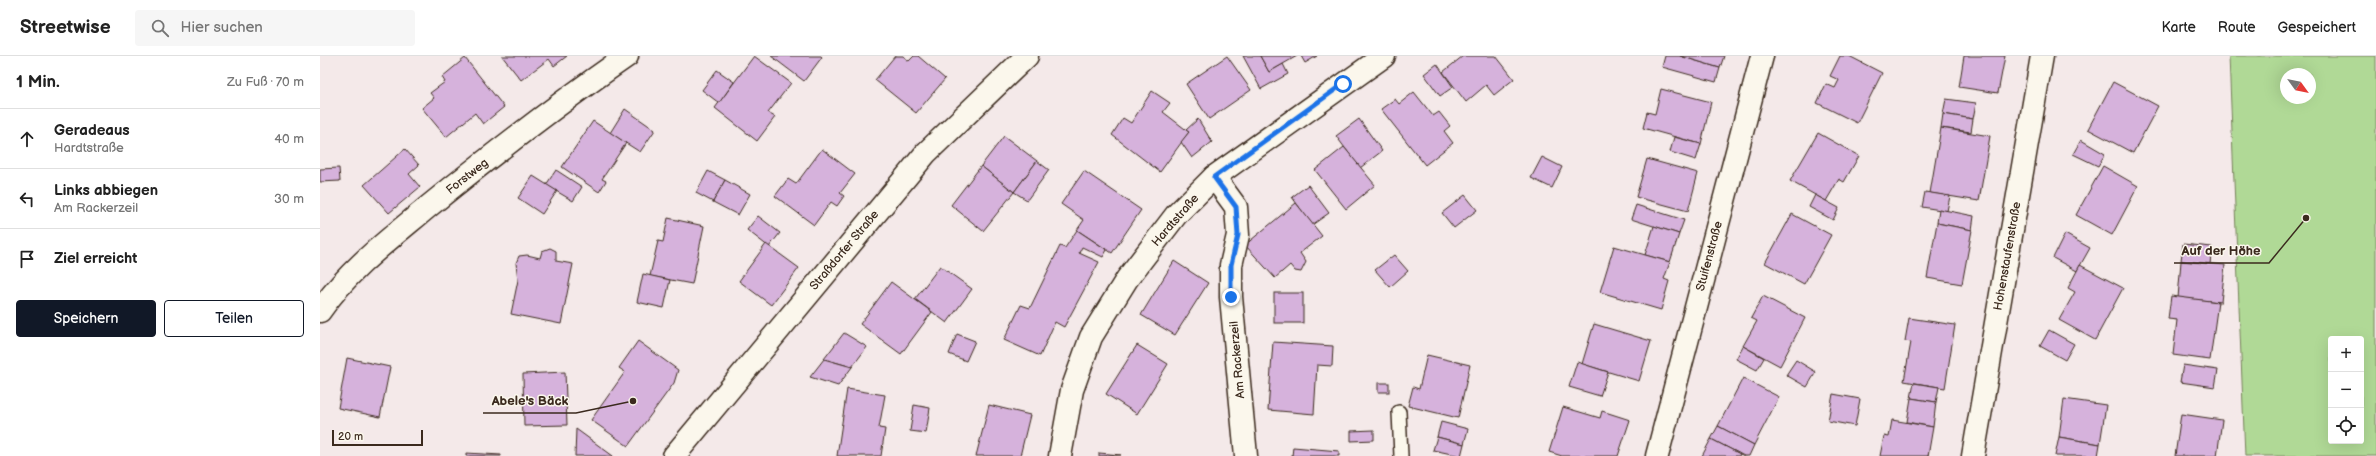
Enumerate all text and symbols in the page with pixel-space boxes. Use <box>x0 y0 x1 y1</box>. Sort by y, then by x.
search box <box>135 10 415 46</box>
text: Streetwise <box>20 16 111 39</box>
icon: search <box>149 17 171 39</box>
text: Hier suchen <box>181 18 263 37</box>
text: Karte <box>2162 19 2196 36</box>
text: Route <box>2218 19 2256 36</box>
text: Gespeichert <box>2278 19 2356 36</box>
north arrow <box>2280 68 2316 104</box>
text: 1 Min. <box>16 72 60 92</box>
text: Zu Fuß · 70 m <box>227 74 304 90</box>
route start <box>1334 75 1352 93</box>
text: Geradeaus <box>54 121 130 140</box>
icon: ahead <box>16 128 38 150</box>
text: 40 m <box>274 131 304 147</box>
text: Hardtstraße <box>54 140 124 156</box>
street label: Forstweg <box>443 155 492 198</box>
text: Links abbiegen <box>54 181 158 200</box>
icon: left <box>16 188 38 210</box>
text: 30 m <box>274 191 304 207</box>
street label: Hardtstraße <box>1149 191 1202 250</box>
text: Am Rackerzeil <box>54 200 138 216</box>
street label: Hohenstaufenstraße <box>1991 200 2024 312</box>
street label: Straßdorfer Straße <box>807 207 882 293</box>
street label: Stuifenstraße <box>1693 219 1726 293</box>
callout: Auf der Höhe <box>2174 238 2269 263</box>
text: Auf der Höhe <box>2181 243 2261 259</box>
icon: arrive <box>16 248 38 270</box>
text: Ziel erreicht <box>54 249 137 268</box>
route end <box>1222 288 1240 306</box>
button: Speichern <box>16 300 156 337</box>
button: Teilen <box>164 300 304 337</box>
street label: Am Rackerzeil <box>1227 321 1248 399</box>
map controls <box>2328 336 2364 444</box>
button: + <box>2328 336 2364 372</box>
button: − <box>2328 372 2364 408</box>
callout: Abele's Bäck <box>483 388 576 413</box>
text: Abele's Bäck <box>491 393 569 409</box>
button: locate <box>2328 408 2364 444</box>
scale bar <box>332 428 423 447</box>
text: 20 m <box>338 430 363 443</box>

